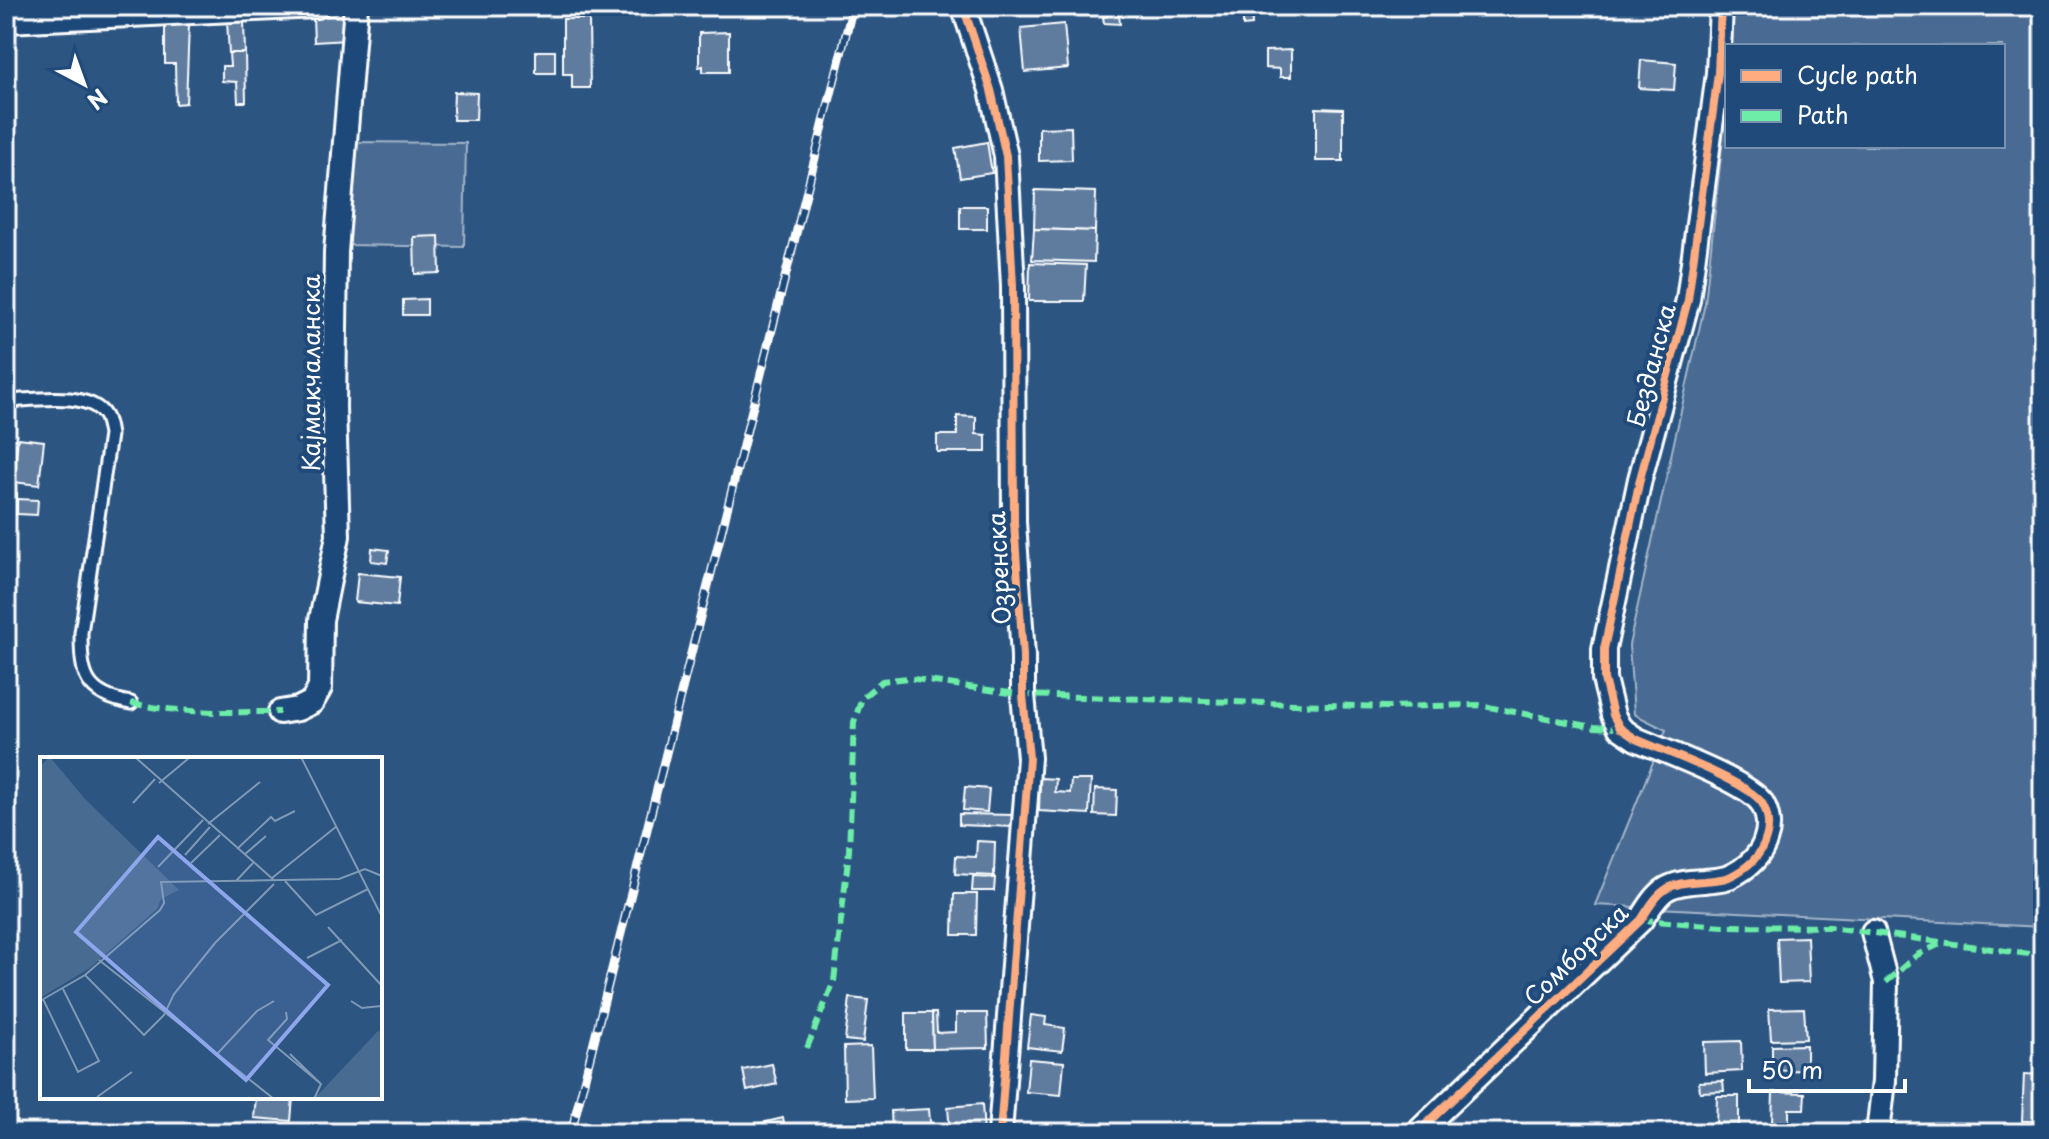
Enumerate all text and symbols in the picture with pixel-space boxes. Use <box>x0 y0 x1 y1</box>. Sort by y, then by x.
north arrow <box>44 44 124 124</box>
legend <box>1725 44 2005 148</box>
text: Cycle path <box>1797 56 1918 92</box>
text: N <box>81 82 116 118</box>
text: Path <box>1797 96 1849 132</box>
street label: Кајмакчаланска <box>292 274 328 472</box>
street label: Безданска <box>1616 299 1684 431</box>
street label: Озренска <box>977 510 1019 626</box>
inset map <box>40 757 382 1099</box>
street label: Сомборска <box>1515 895 1635 1013</box>
scale bar <box>1749 1043 1905 1093</box>
text: 50 m <box>1761 1051 1823 1087</box>

